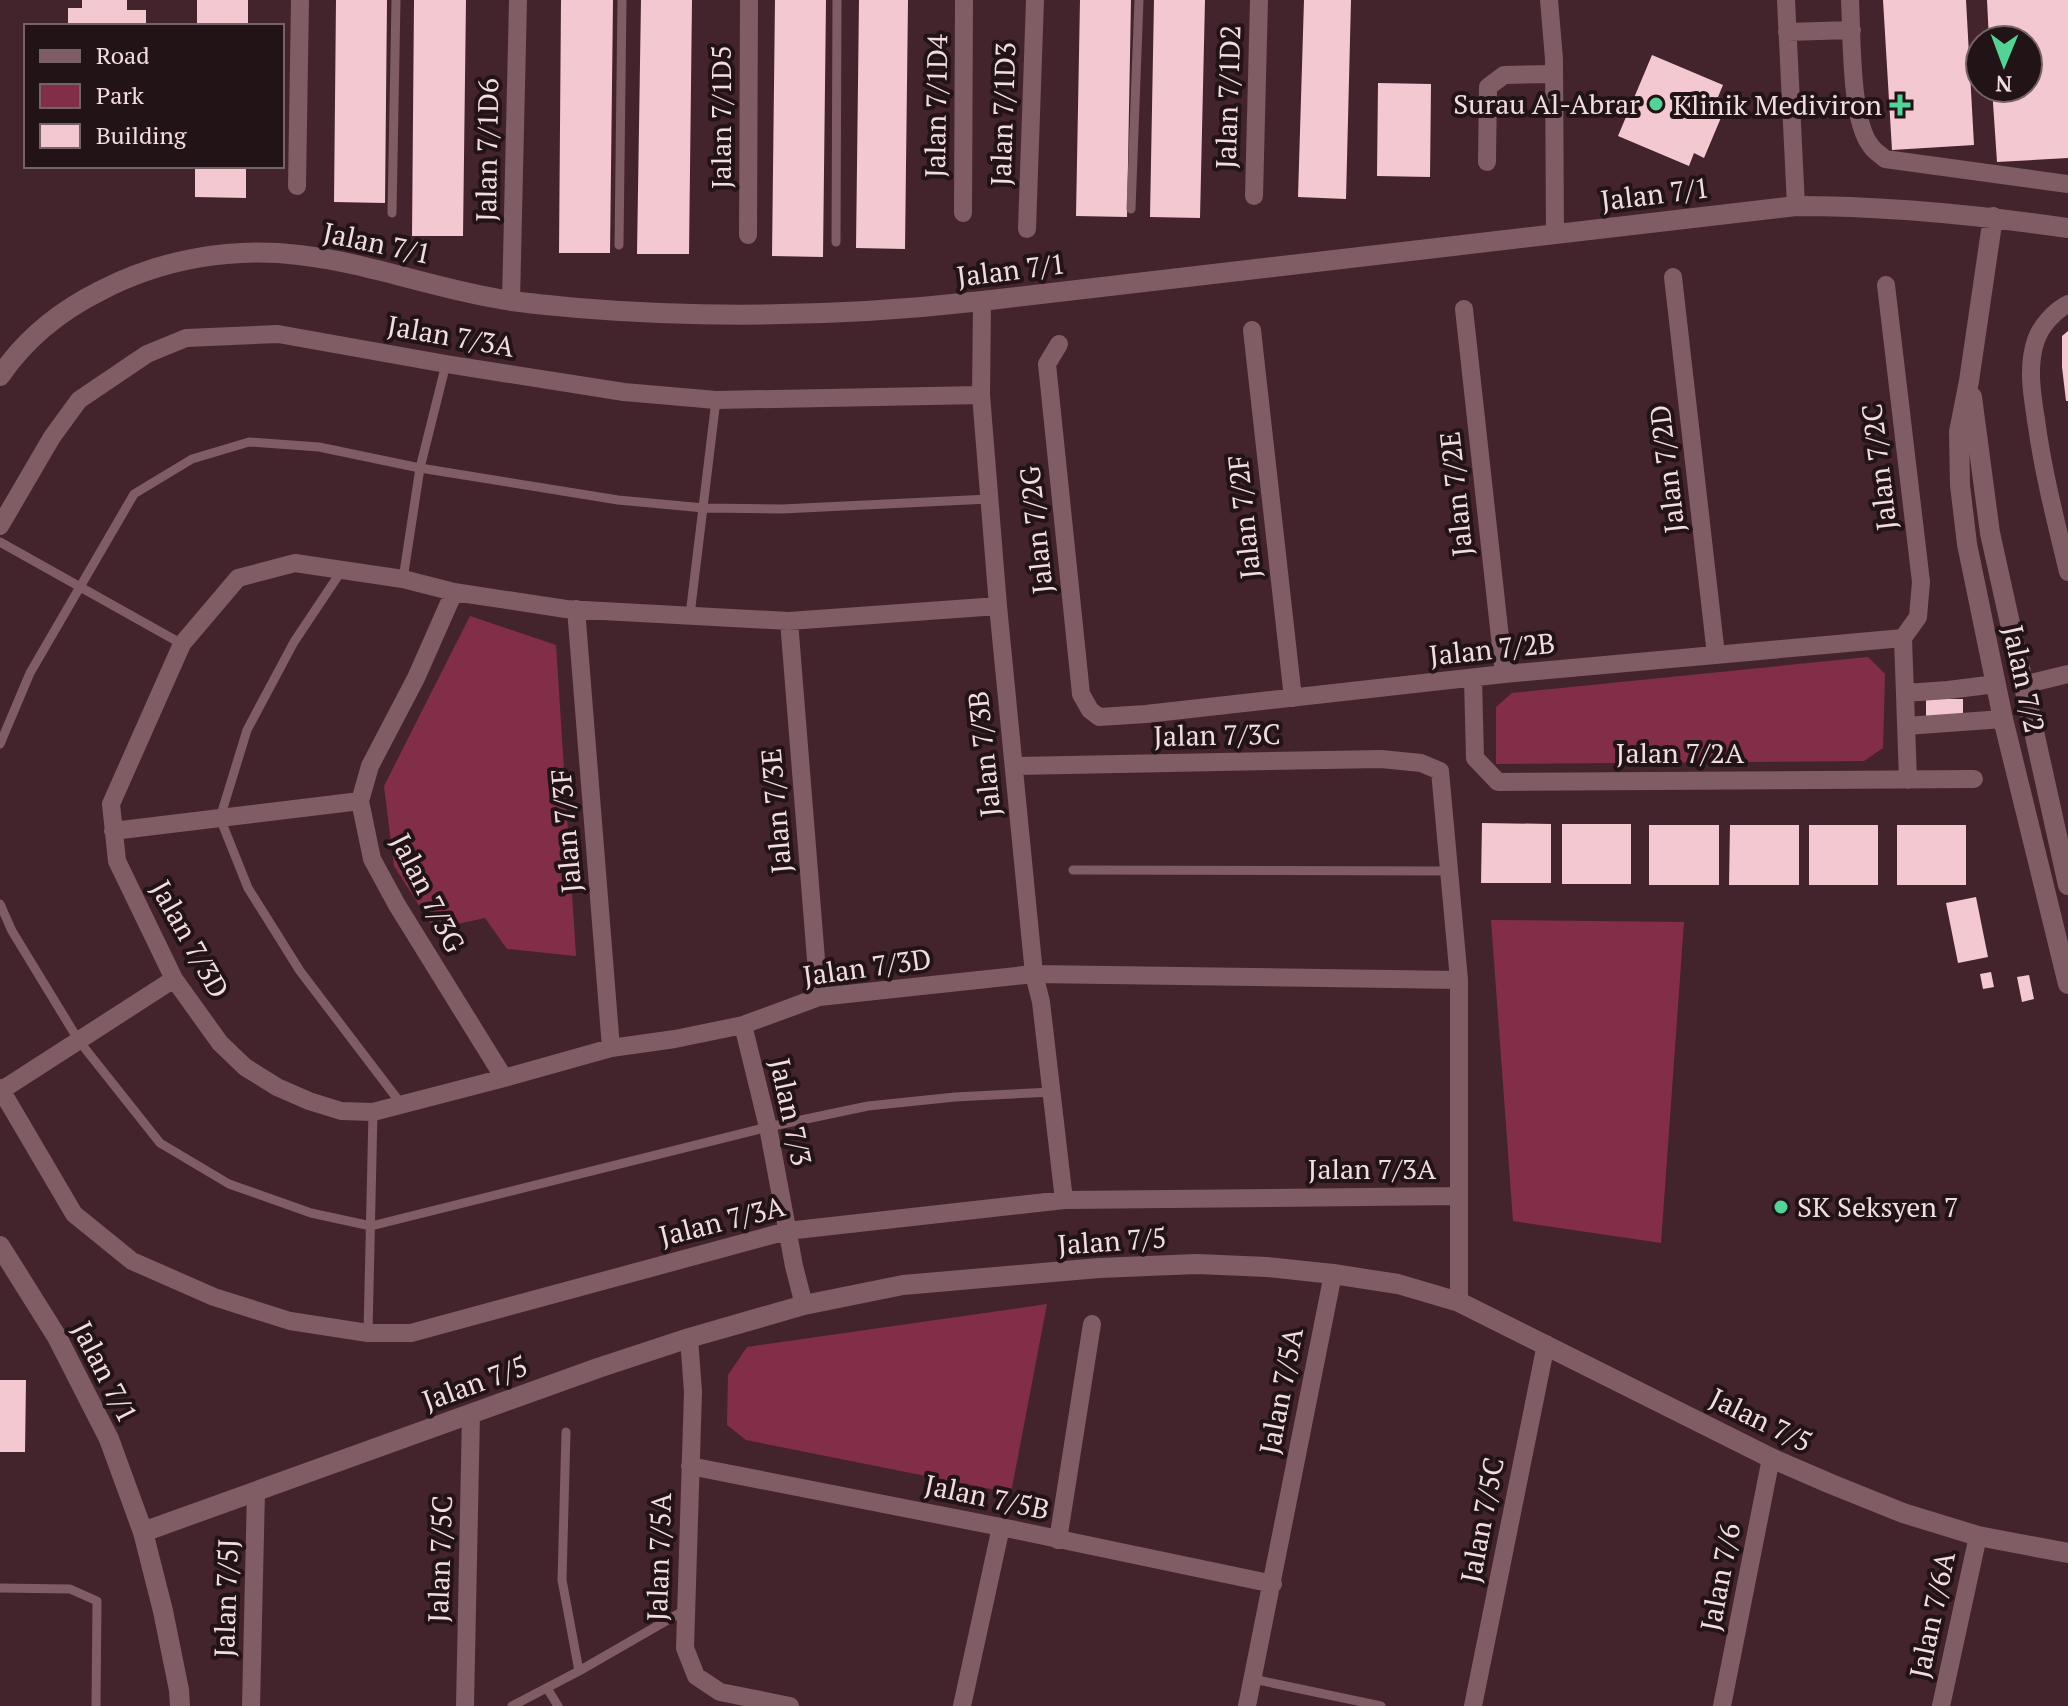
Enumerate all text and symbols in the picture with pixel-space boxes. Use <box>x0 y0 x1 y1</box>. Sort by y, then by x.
legend <box>24 24 284 168</box>
street label: Jalan 7/1D2 <box>1207 24 1249 170</box>
north arrow <box>1964 24 2044 104</box>
street label: Jalan 7/1D4 <box>916 34 955 178</box>
text: Road <box>96 39 150 71</box>
street label: Jalan 7/1D3 <box>982 41 1024 187</box>
street label: Jalan 7/1D5 <box>702 45 739 189</box>
text: N <box>1995 70 2012 99</box>
street label: Jalan 7/1D6 <box>467 78 506 222</box>
text: Park <box>96 79 145 111</box>
place label: Surau Al-Abrar <box>1453 85 1640 122</box>
place label: Klinik Mediviron <box>1673 86 1882 123</box>
marker: Klinik Mediviron <box>1889 94 1911 116</box>
marker: Surau Al-Abrar <box>1647 95 1665 113</box>
text: Building <box>96 119 187 151</box>
street label: Jalan 7/1 <box>1598 168 1711 219</box>
street label: Jalan 7/1 <box>320 213 434 272</box>
street label: Jalan 7/1 <box>954 244 1067 295</box>
street label: Jalan 7/3A <box>385 306 518 365</box>
street label: Jalan 7/2C <box>1852 402 1905 532</box>
street label: Jalan 7/2D <box>1640 403 1693 535</box>
street label: Jalan 7/2E <box>1431 430 1480 558</box>
street label: Jalan 7/2F <box>1219 453 1268 581</box>
street label: Jalan 7/2G <box>1010 464 1061 596</box>
street label: Jalan 7/2 <box>1995 622 2054 736</box>
street label: Jalan 7/2B <box>1427 623 1557 674</box>
street label: Jalan 7/3B <box>958 689 1009 819</box>
street label: Jalan 7/3C <box>1153 715 1281 754</box>
street label: Jalan 7/2A <box>1616 734 1745 771</box>
street label: Jalan 7/3E <box>752 747 799 875</box>
street label: Jalan 7/3F <box>542 767 589 895</box>
street label: Jalan 7/3G <box>383 827 474 958</box>
street label: Jalan 7/3D <box>143 873 238 1004</box>
street label: Jalan 7/3D <box>800 939 933 994</box>
street label: Jalan 7/3 <box>762 1055 821 1169</box>
street label: Jalan 7/3A <box>1308 1150 1437 1187</box>
street label: Jalan 7/3A <box>655 1187 789 1254</box>
place label: SK Seksyen 7 <box>1797 1188 1959 1225</box>
marker: SK Seksyen 7 <box>1772 1198 1790 1216</box>
street label: Jalan 7/5 <box>1056 1218 1168 1263</box>
street label: Jalan 7/1 <box>64 1315 147 1429</box>
street label: Jalan 7/5A <box>1250 1324 1311 1457</box>
street label: Jalan 7/5 <box>417 1346 532 1419</box>
street label: Jalan 7/5 <box>1704 1379 1818 1460</box>
street label: Jalan 7/5C <box>1451 1454 1512 1586</box>
street label: Jalan 7/5B <box>921 1465 1053 1528</box>
street label: Jalan 7/5A <box>638 1491 679 1622</box>
street label: Jalan 7/5C <box>419 1495 460 1623</box>
street label: Jalan 7/6 <box>1691 1520 1748 1634</box>
street label: Jalan 7/5J <box>205 1538 246 1658</box>
street label: Jalan 7/6A <box>1900 1547 1963 1681</box>

